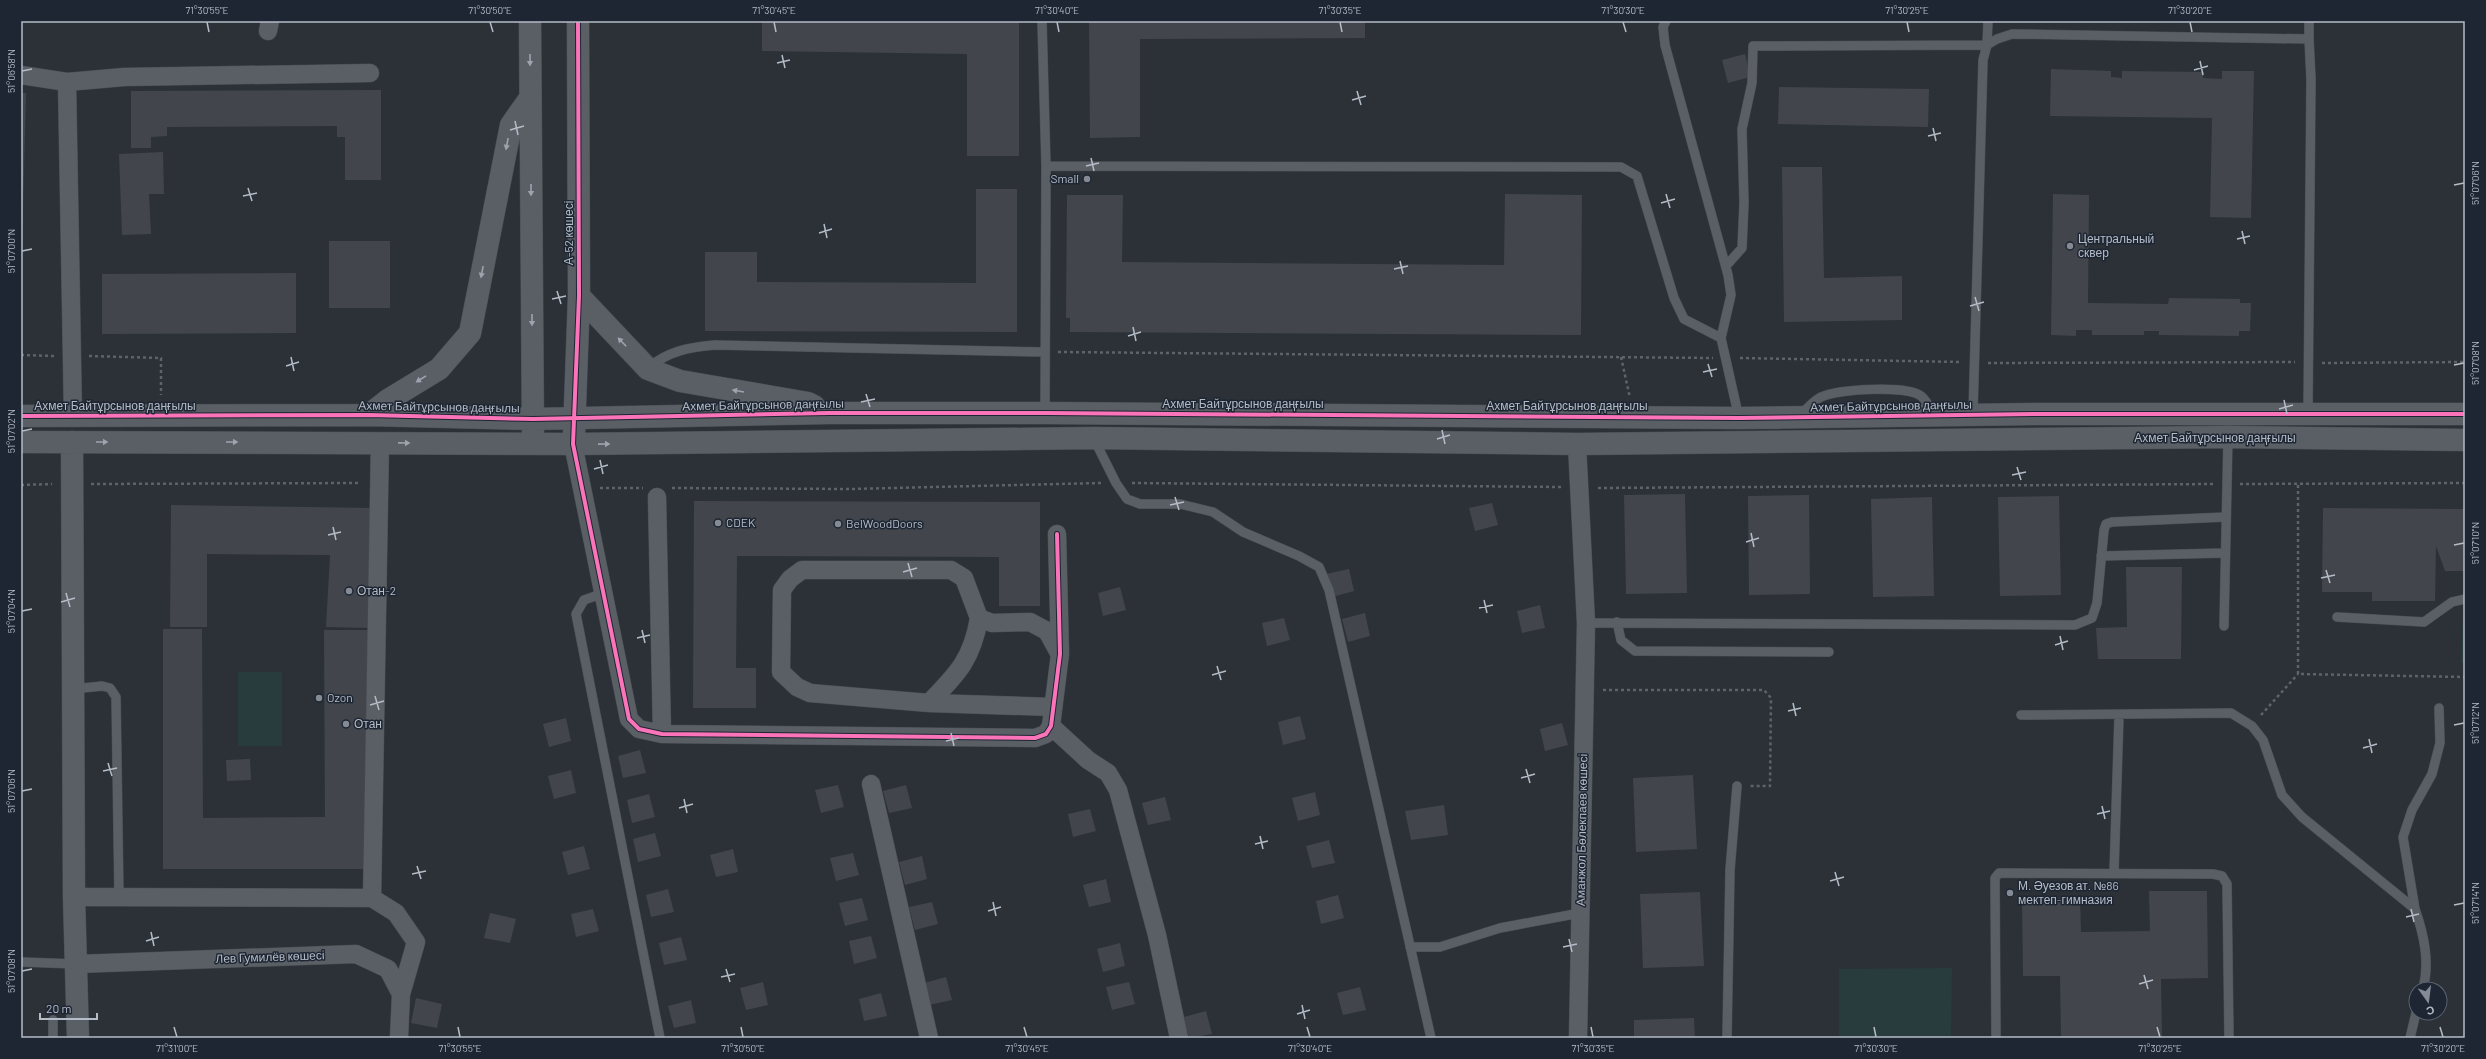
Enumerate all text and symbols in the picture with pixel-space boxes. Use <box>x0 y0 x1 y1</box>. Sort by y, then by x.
text: 71°30'55"E <box>185 4 229 16</box>
text: 71°30'50"E <box>468 4 512 16</box>
text: 71°30'45"E <box>752 4 796 16</box>
text: 71°30'40"E <box>1035 4 1079 16</box>
text: 71°30'35"E <box>1318 4 1362 16</box>
text: 71°30'30"E <box>1601 4 1645 16</box>
text: 71°30'25"E <box>1885 4 1929 16</box>
text: 71°30'20"E <box>2168 4 2212 16</box>
text: 51°06'58"N <box>5 49 17 93</box>
one-way arrow <box>527 54 533 67</box>
one-way arrow <box>504 138 510 150</box>
text: 51°07'06"N <box>2469 161 2481 205</box>
place label: Small <box>1050 171 1079 185</box>
marker: Small <box>1082 174 1092 184</box>
one-way arrow <box>528 184 534 197</box>
street label: А-52 көшесі <box>561 201 575 265</box>
text: 51°07'00"N <box>5 229 17 273</box>
place label: Центральный сквер <box>2078 231 2154 260</box>
marker: Центральный сквер <box>2065 241 2075 251</box>
one-way arrow <box>478 266 484 278</box>
one-way arrow <box>529 314 535 327</box>
one-way arrow <box>617 337 627 347</box>
text: 51°07'08"N <box>2469 341 2481 385</box>
one-way arrow <box>415 376 427 383</box>
one-way arrow <box>732 388 744 394</box>
street label: Ахмет Байтұрсынов даңғылы <box>682 396 844 413</box>
street label: Ахмет Байтұрсынов даңғылы <box>1162 396 1324 411</box>
street label: Ахмет Байтұрсынов даңғылы <box>1810 397 1972 414</box>
street label: Ахмет Байтұрсынов даңғылы <box>34 398 196 413</box>
street label: Ахмет Байтұрсынов даңғылы <box>358 398 520 415</box>
street label: Ахмет Байтұрсынов даңғылы <box>1486 398 1648 413</box>
text: 51°07'02"N <box>5 409 17 453</box>
street label: Ахмет Байтұрсынов даңғылы <box>2134 430 2296 445</box>
one-way arrow <box>96 439 109 445</box>
one-way arrow <box>226 439 239 445</box>
one-way arrow <box>398 440 411 446</box>
one-way arrow <box>598 441 611 447</box>
place label: CDEK <box>726 515 756 529</box>
place label: BelWoodDoors <box>846 516 923 530</box>
marker: CDEK <box>713 518 723 528</box>
marker: BelWoodDoors <box>833 519 843 529</box>
text: 51°07'10"N <box>2469 522 2481 564</box>
place label: Отан-2 <box>357 583 396 597</box>
marker: Отан-2 <box>344 586 354 596</box>
text: 51°07'04"N <box>5 589 17 633</box>
place label: Ozon <box>327 690 353 704</box>
marker: Ozon <box>314 693 324 703</box>
text: 51°07'12"N <box>2469 702 2481 744</box>
place label: Отан <box>354 716 382 730</box>
marker: Отан <box>341 719 351 729</box>
street label: Аманжол Бөлекпаев көшесі <box>1573 754 1589 906</box>
text: 51°07'06"N <box>5 769 17 813</box>
place label: М. Әуезов ат. №86 мектеп-гимназия <box>2018 878 2119 906</box>
text: 51°07'14"N <box>2469 882 2481 924</box>
marker: М. Әуезов ат. №86 мектеп-гимназия <box>2005 888 2015 898</box>
street label: Лев Гумилёв көшесі <box>215 947 325 966</box>
text: 51°07'08"N <box>5 949 17 993</box>
north arrow <box>2408 981 2448 1021</box>
scale bar <box>40 995 97 1021</box>
text: 20 m <box>46 1001 72 1015</box>
text: С <box>2425 1004 2436 1018</box>
text: 71°31'00"E <box>156 1042 198 1054</box>
text: 71°30'55"E <box>438 1042 482 1054</box>
text: 71°30'50"E <box>721 1042 765 1054</box>
text: 71°30'45"E <box>1005 1042 1049 1054</box>
text: 71°30'40"E <box>1288 1042 1332 1054</box>
text: 71°30'35"E <box>1571 1042 1615 1054</box>
text: 71°30'30"E <box>1854 1042 1898 1054</box>
text: 71°30'25"E <box>2138 1042 2182 1054</box>
text: 71°30'20"E <box>2421 1042 2465 1054</box>

